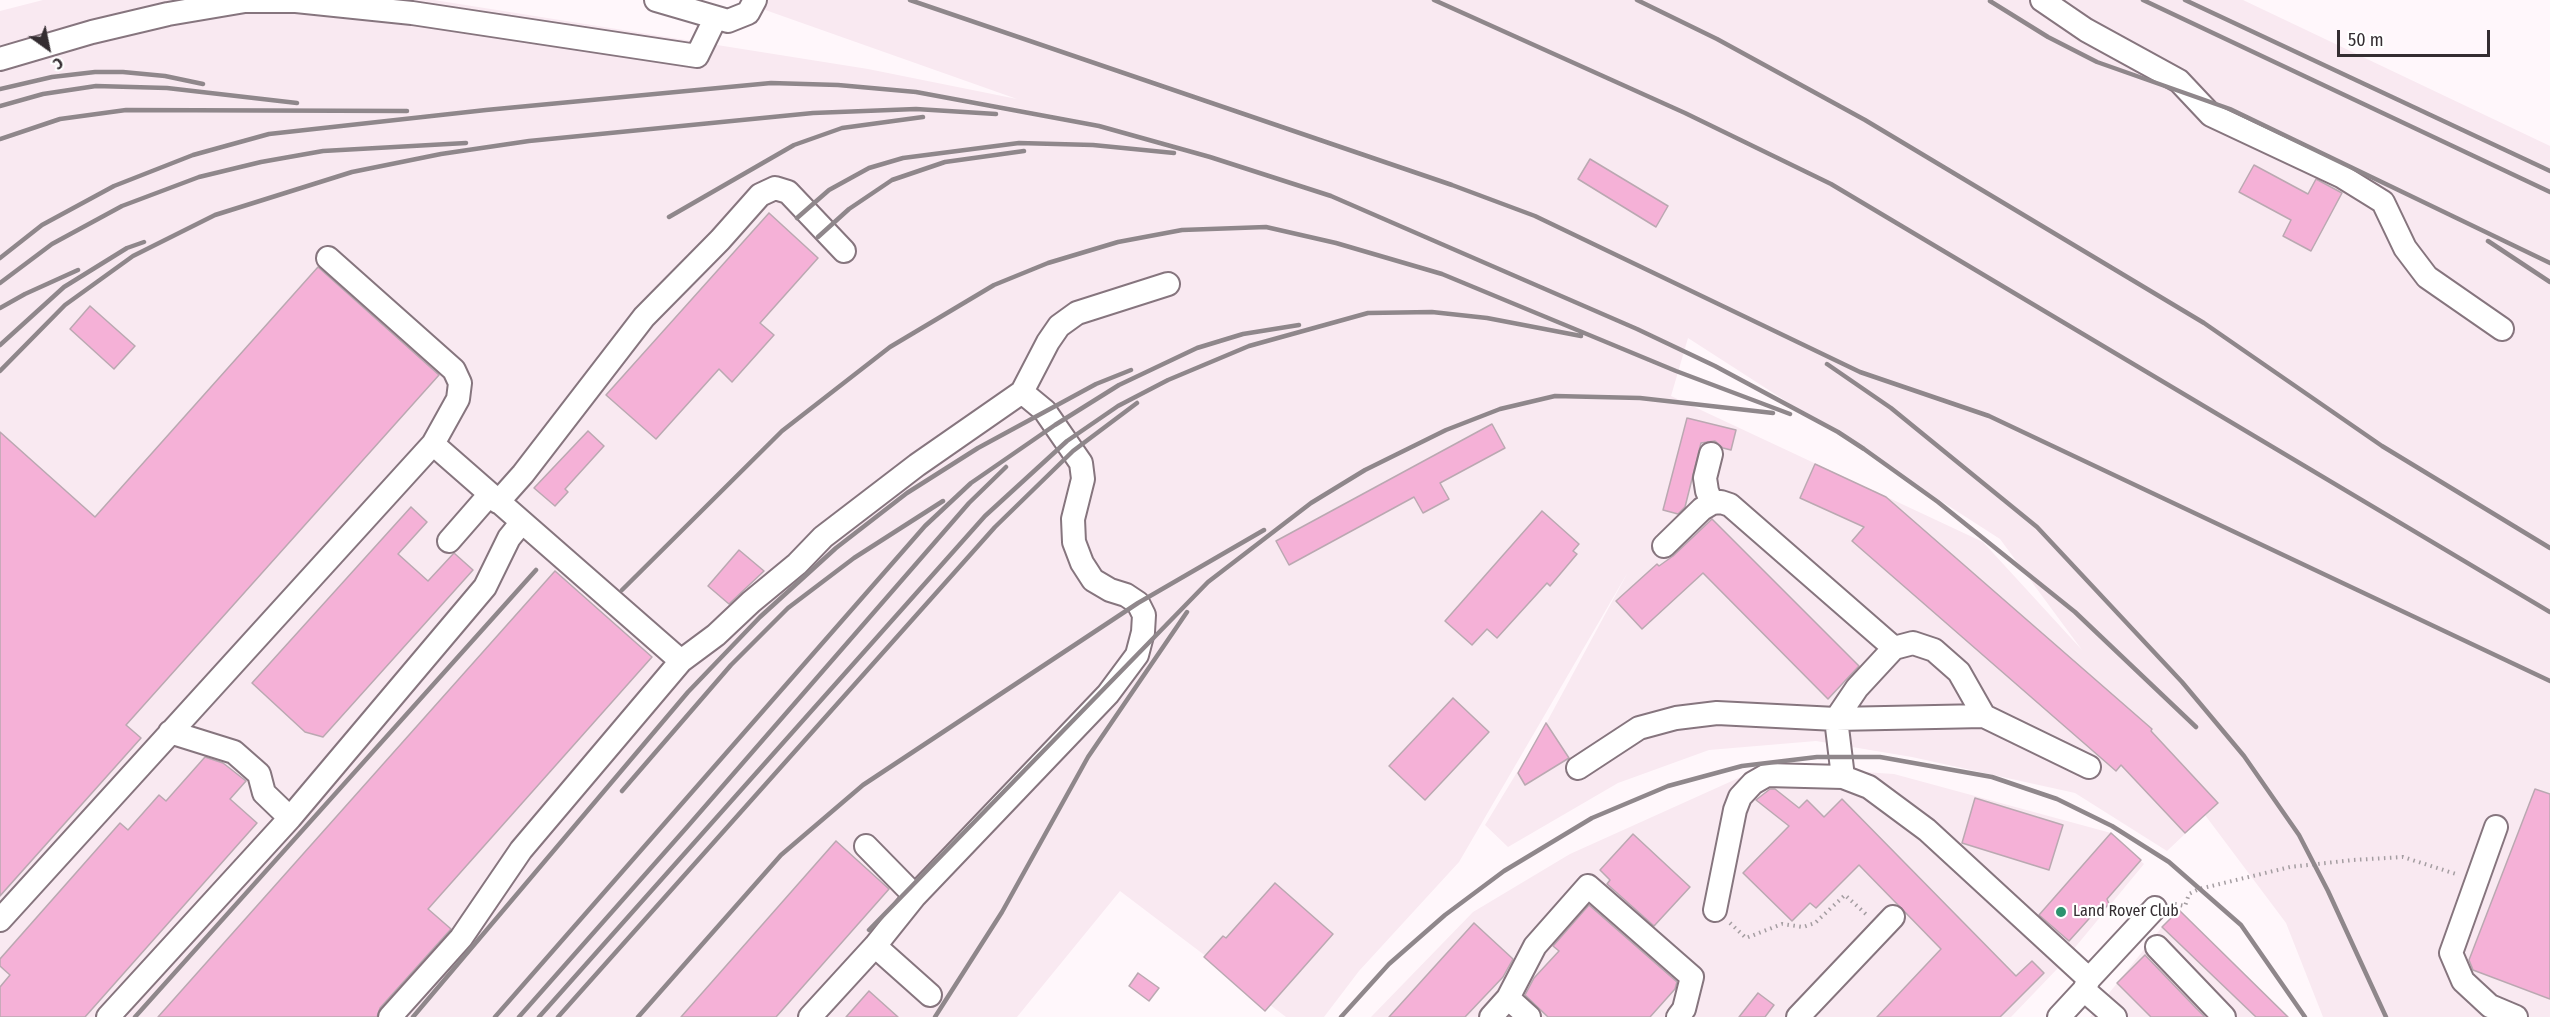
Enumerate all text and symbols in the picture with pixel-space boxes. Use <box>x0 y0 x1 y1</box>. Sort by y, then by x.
north arrow <box>18 18 78 78</box>
scale bar <box>2340 18 2493 56</box>
text: 50 m <box>2348 29 2384 51</box>
text: С <box>49 53 67 74</box>
place label: Land Rover Club <box>2073 902 2179 922</box>
marker: Land Rover Club <box>2054 905 2068 919</box>

